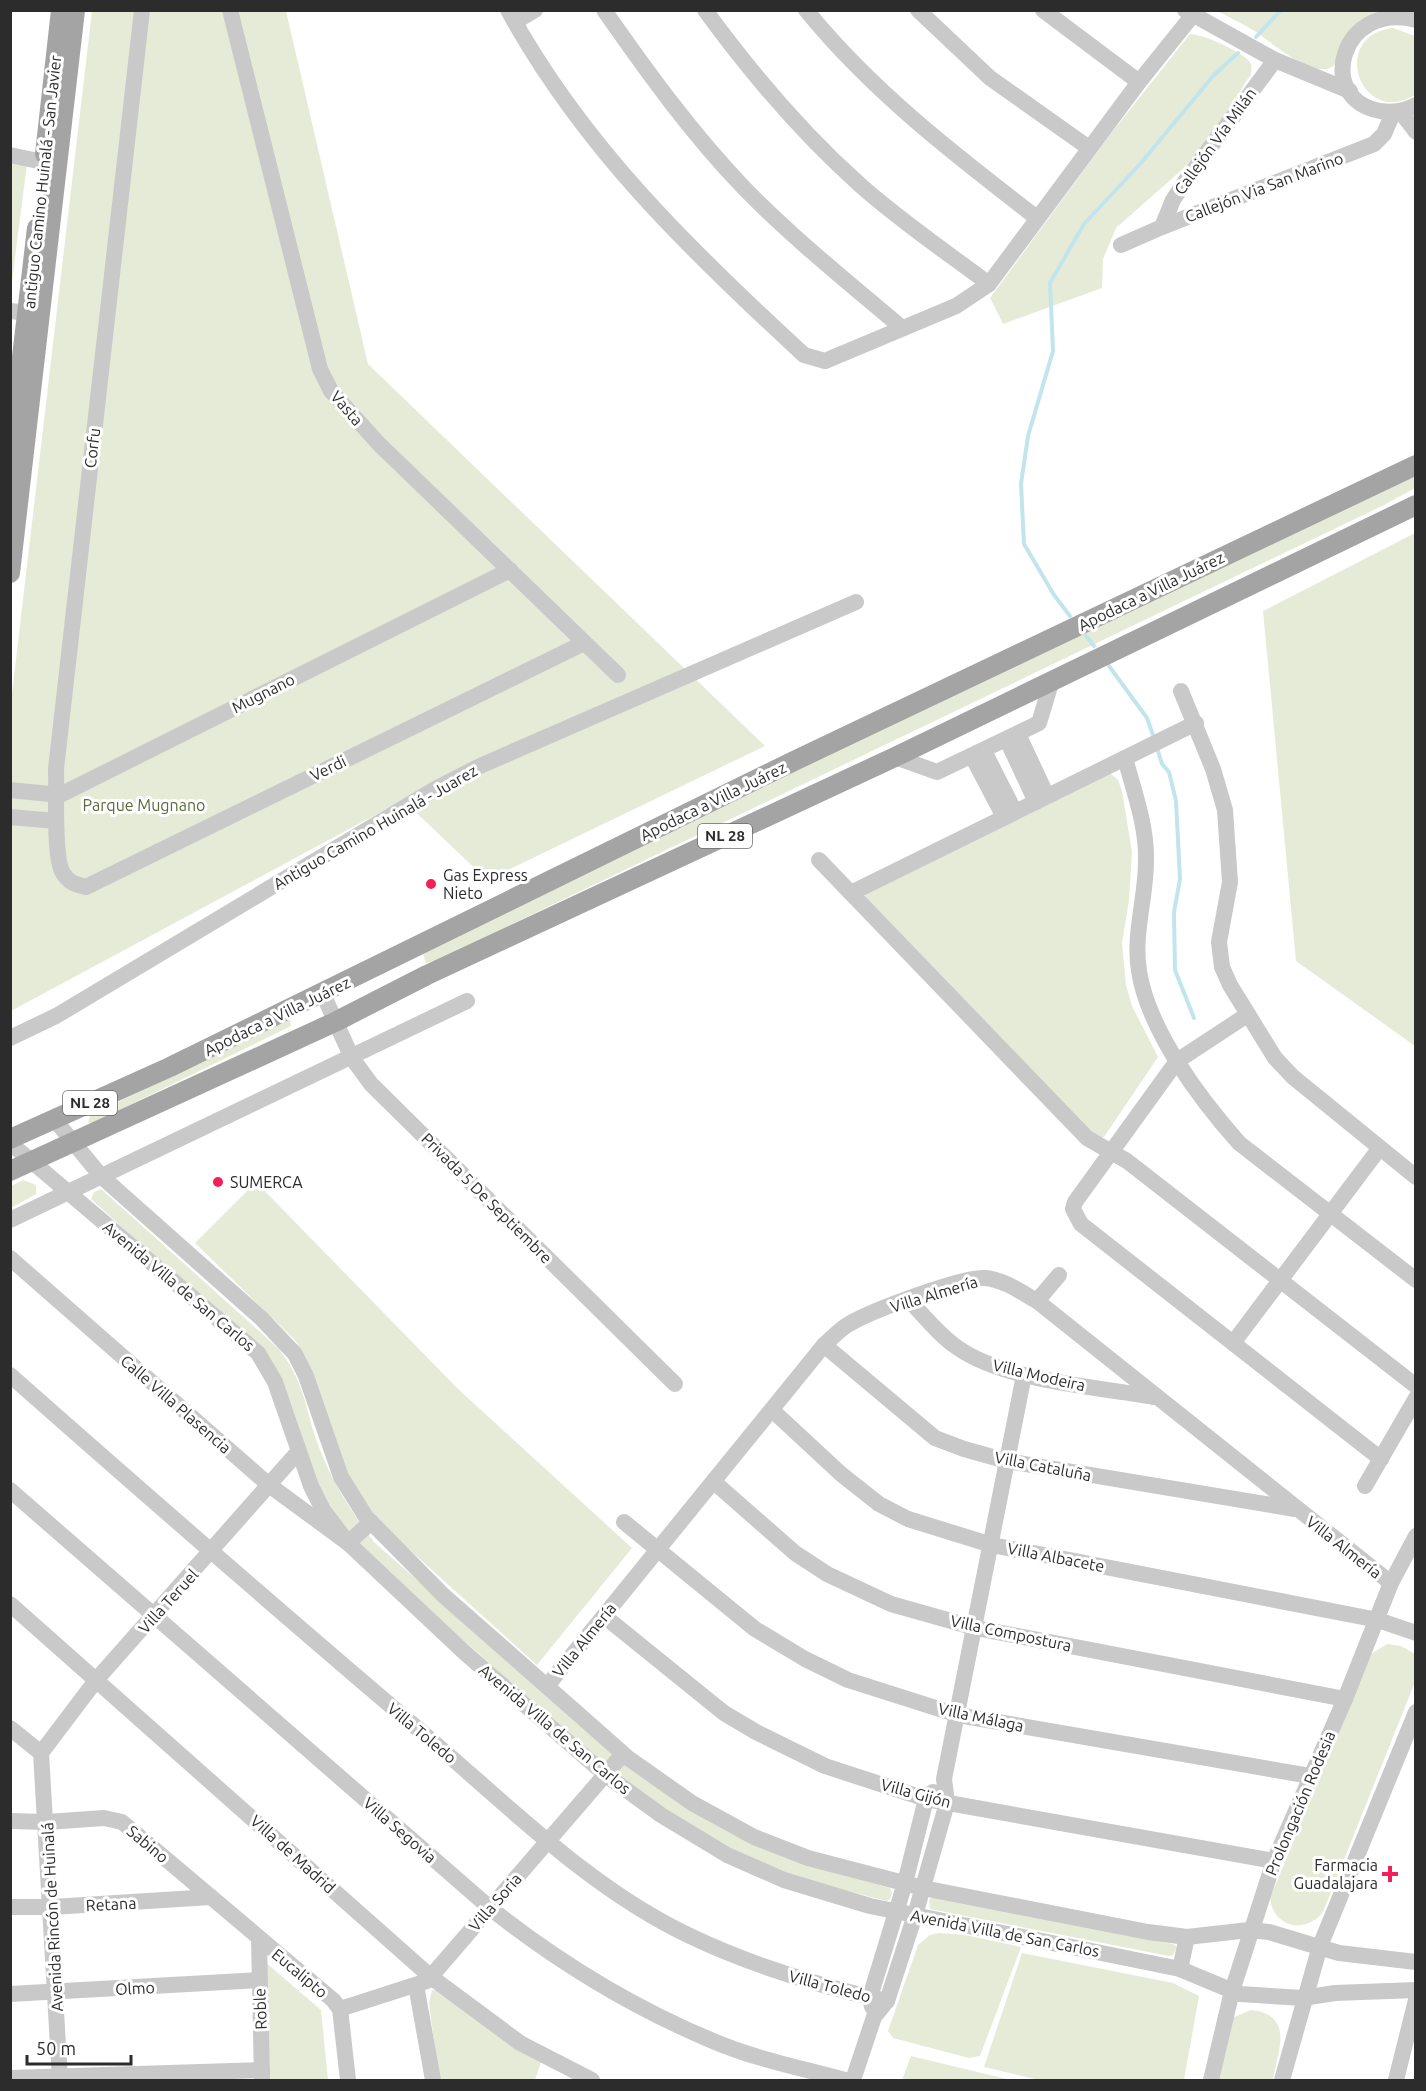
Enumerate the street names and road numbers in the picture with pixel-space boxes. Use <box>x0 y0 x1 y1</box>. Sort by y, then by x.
street label: antiguo Camino Huinalá - San Javier <box>20 54 64 310</box>
street label: Callejón Vía Milán <box>1170 84 1260 198</box>
street label: Callejón Via San Marino <box>1182 149 1346 225</box>
street label: Vasta <box>327 387 367 429</box>
street label: Corfu <box>81 427 103 469</box>
street label: Apodaca a Villa Juárez <box>1075 548 1227 634</box>
street label: Mugnano <box>229 670 297 716</box>
street label: Verdi <box>307 752 349 784</box>
street label: Apodaca a Villa Juárez <box>637 758 789 844</box>
street label: Antiguo Camino Huinalá - Juarez <box>270 761 480 893</box>
road number: NL 28 <box>698 824 752 848</box>
street label: Apodaca a Villa Juárez <box>201 973 353 1059</box>
road number: NL 28 <box>63 1091 117 1115</box>
street label: Privada 5 De Septiembre <box>418 1129 556 1267</box>
street label: Avenida Villa de San Carlos <box>100 1217 258 1355</box>
street label: Villa Almería <box>888 1272 980 1316</box>
street label: Calle Villa Plasencia <box>117 1351 235 1457</box>
street label: Villa Modeira <box>991 1356 1087 1394</box>
street label: Villa Cataluña <box>993 1448 1093 1484</box>
street label: Villa Almería <box>1303 1512 1385 1582</box>
street label: Villa Albacete <box>1006 1539 1106 1575</box>
street label: Villa Teruel <box>135 1565 201 1637</box>
street label: Villa Almería <box>549 1599 619 1681</box>
street label: Villa Compostura <box>949 1611 1073 1655</box>
street label: Avenida Villa de San Carlos <box>476 1660 634 1798</box>
street label: Villa Toledo <box>384 1699 460 1767</box>
street label: Villa Málaga <box>937 1699 1025 1735</box>
street label: Prolongación Rodesia <box>1261 1728 1339 1878</box>
street label: Villa Gijón <box>879 1775 953 1811</box>
street label: Villa Segovia <box>360 1794 440 1866</box>
street label: Villa de Madrid <box>247 1811 339 1897</box>
street label: Avenida Rincón de Huinalá <box>38 1822 66 2012</box>
street label: Sabino <box>124 1822 172 1866</box>
street label: Villa Soria <box>465 1869 525 1935</box>
street label: Retana <box>85 1894 137 1914</box>
street label: Avenida Villa de San Carlos <box>909 1906 1101 1960</box>
street label: Eucalipto <box>269 1945 331 2001</box>
street label: Villa Toledo <box>787 1966 873 2006</box>
street label: Olmo <box>115 1978 155 1998</box>
street label: Roble <box>250 1988 270 2030</box>

